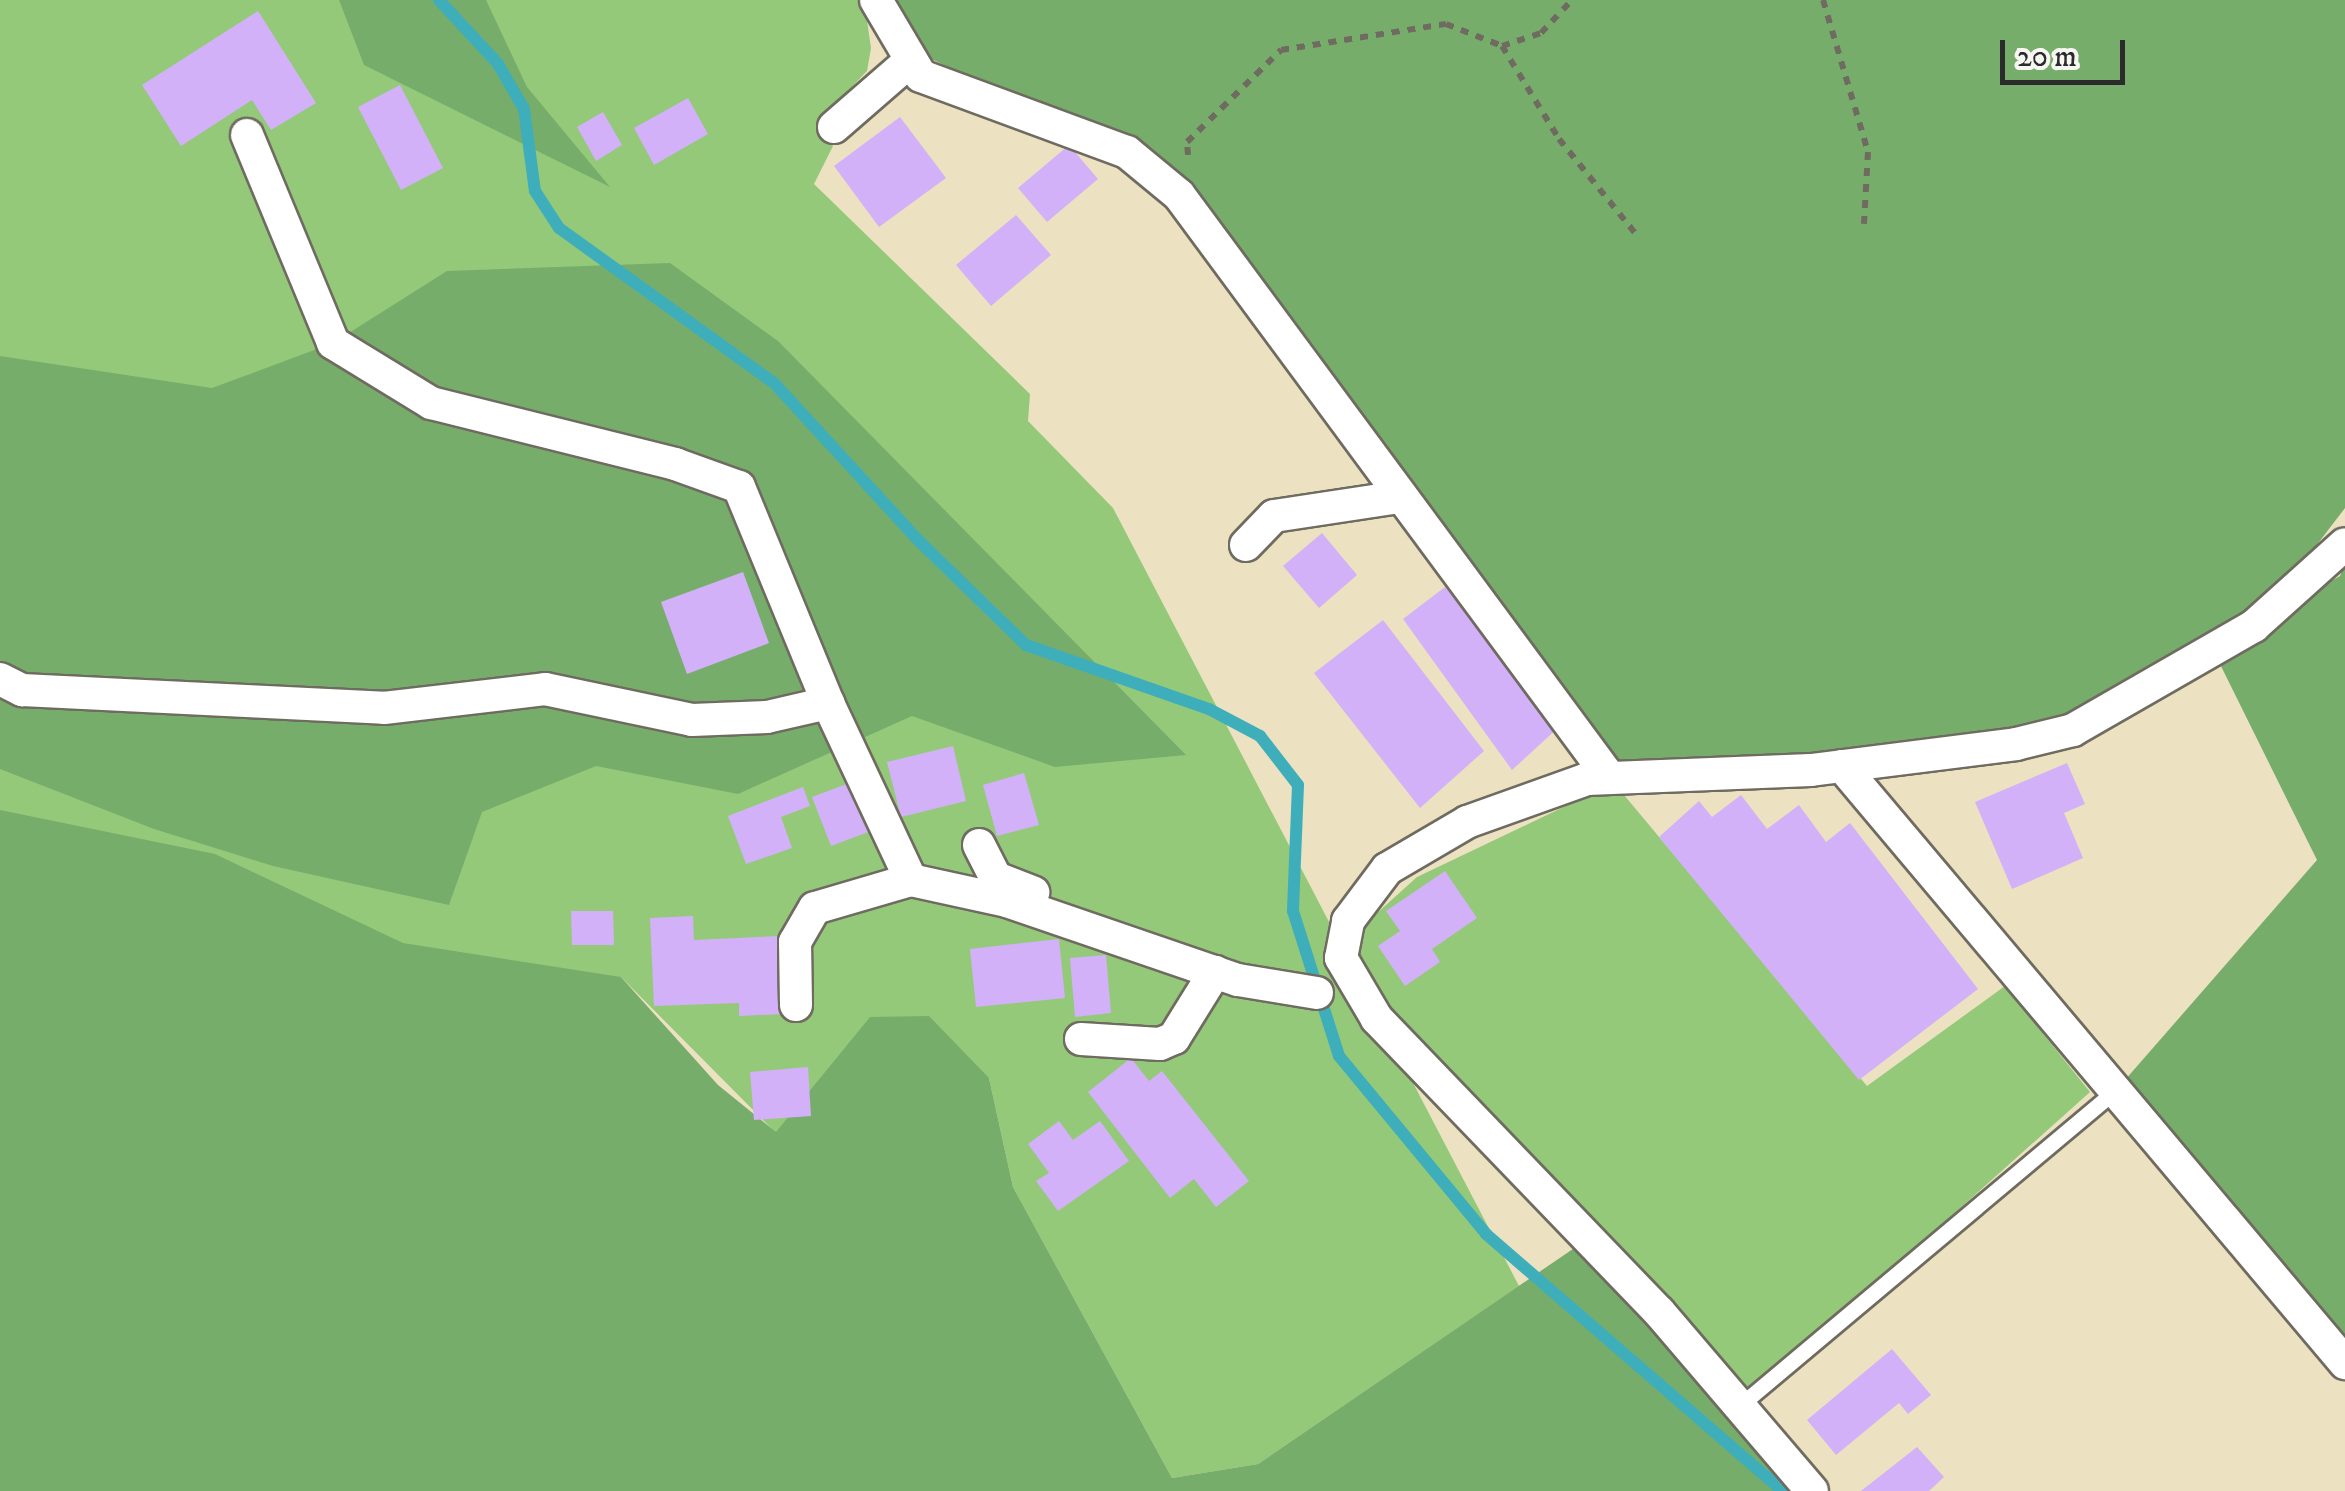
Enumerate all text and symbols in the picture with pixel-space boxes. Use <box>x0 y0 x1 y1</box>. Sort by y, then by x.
scale bar <box>2005 20 2130 82</box>
text: 20 m <box>2017 39 2077 76</box>

